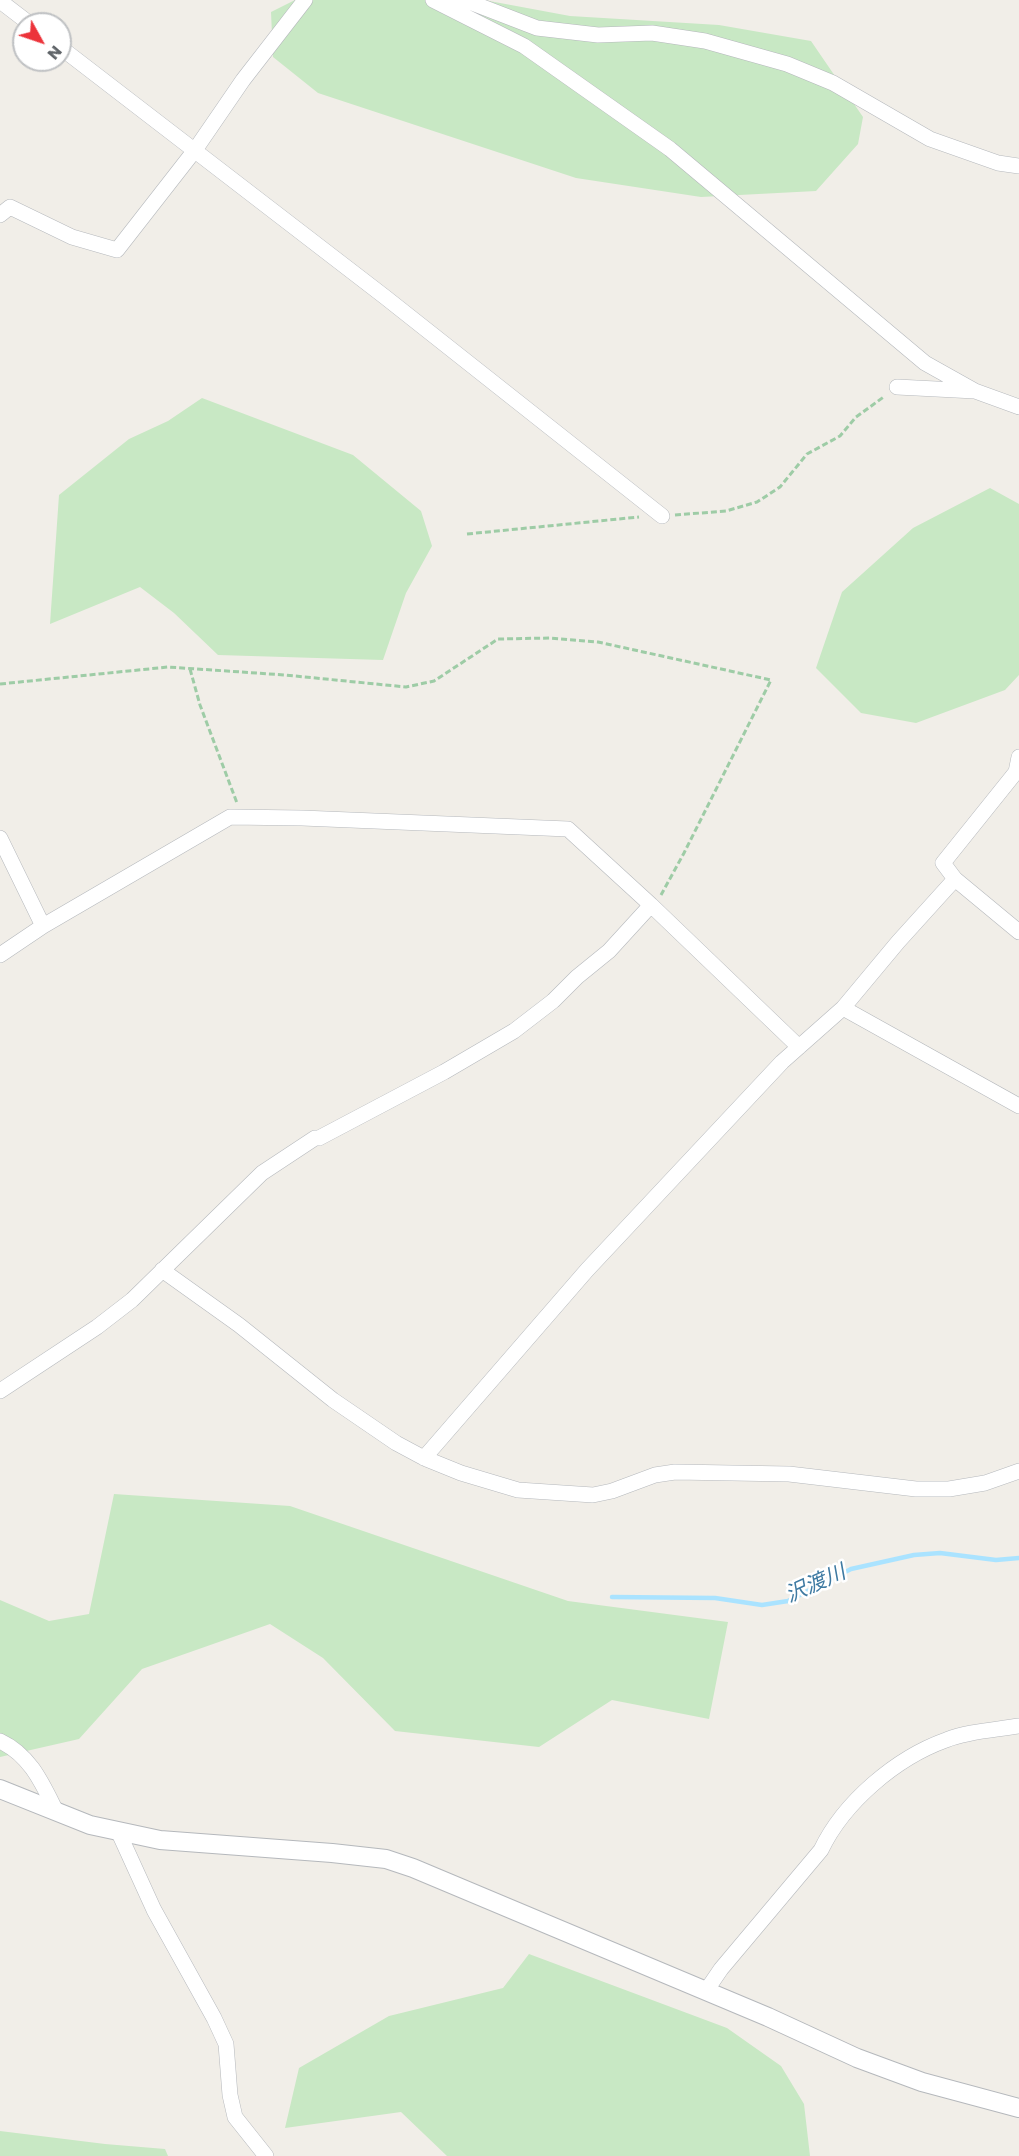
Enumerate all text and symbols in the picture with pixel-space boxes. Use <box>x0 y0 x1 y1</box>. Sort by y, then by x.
north arrow <box>12 12 72 72</box>
text: N <box>42 41 67 65</box>
water label: 沢渡川 <box>782 1561 850 1609</box>

